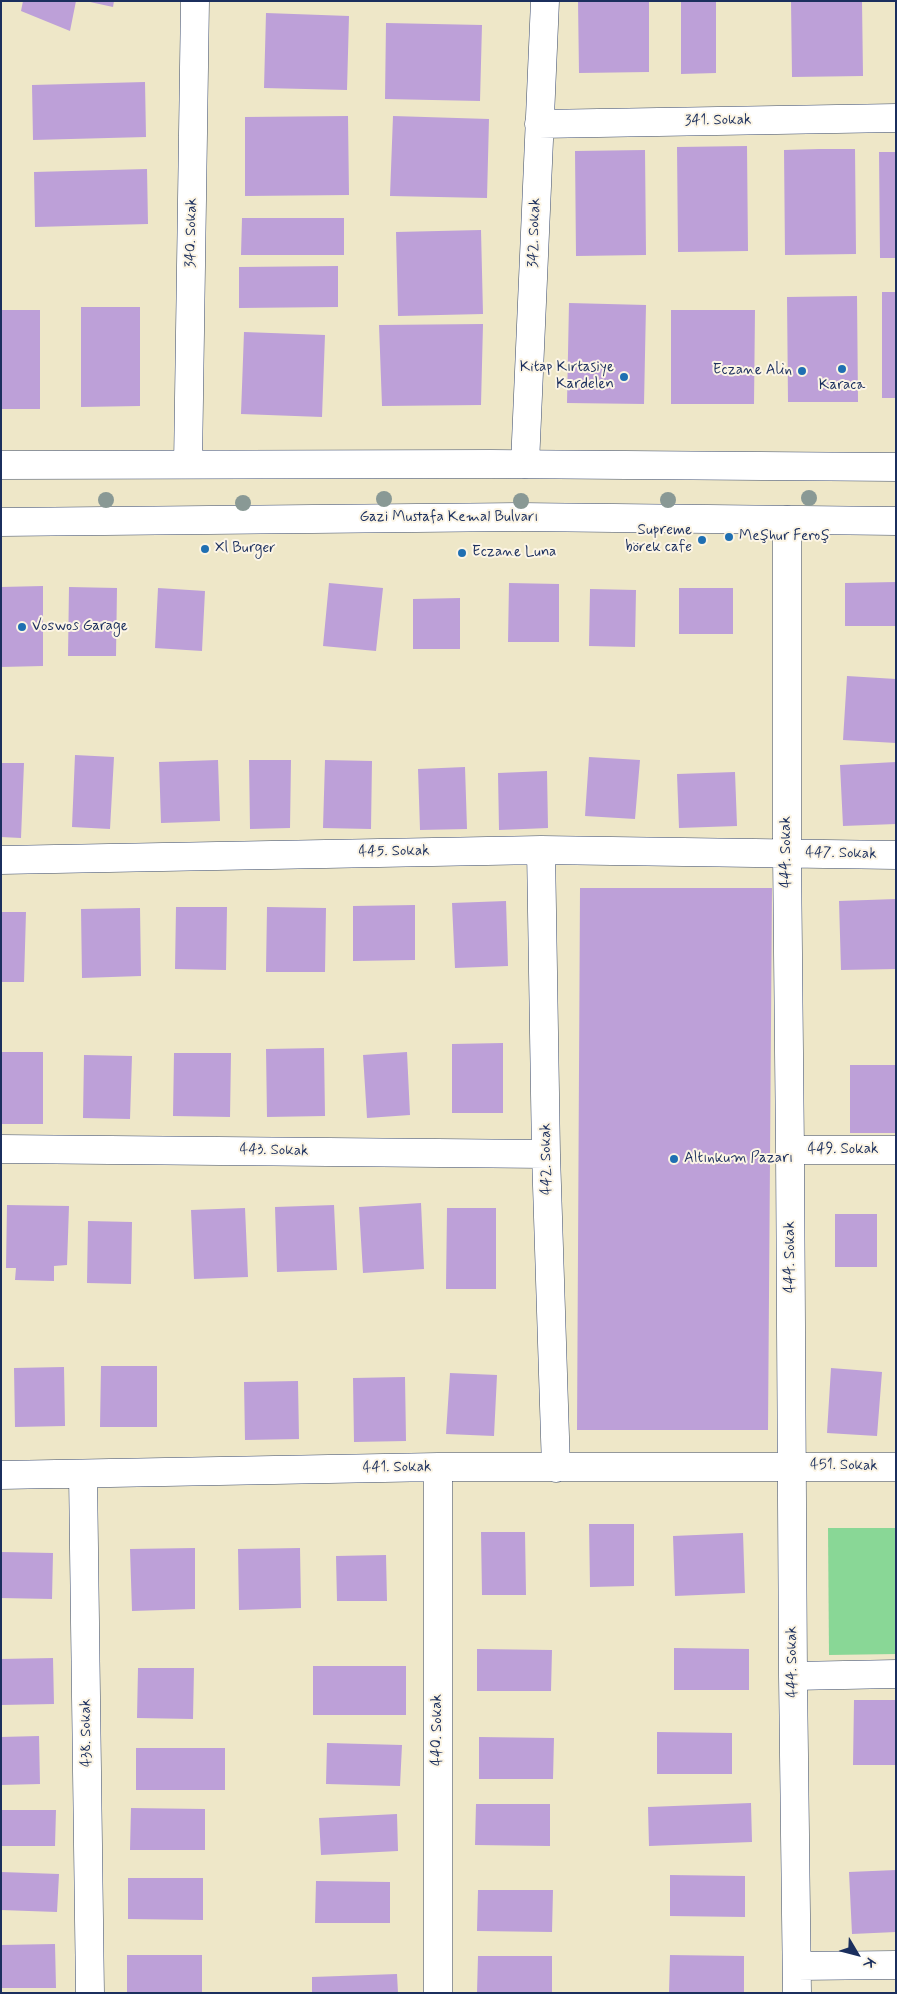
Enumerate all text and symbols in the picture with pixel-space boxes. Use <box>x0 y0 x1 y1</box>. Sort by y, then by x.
street label: 341. Sokak <box>684 111 752 131</box>
street label: 340. Sokak <box>182 198 202 268</box>
street label: 342. Sokak <box>525 198 545 268</box>
place label: Kitap Kırtasiye Kardelen <box>520 359 614 394</box>
place label: Eczane Alin <box>713 362 792 380</box>
marker: Karaca <box>836 363 848 375</box>
marker: Eczane Alin <box>796 365 808 377</box>
marker: Kitap Kırtasiye Kardelen <box>618 371 630 383</box>
place label: Karaca <box>819 377 865 395</box>
street label: Gazi Mustafa Kemal Bulvarı <box>360 509 538 527</box>
place label: Supreme börek cafe <box>625 522 692 557</box>
place label: Meşhur Feroş <box>739 528 830 546</box>
marker: Meşhur Feroş <box>723 531 735 543</box>
marker: Supreme börek cafe <box>696 534 708 546</box>
place label: Xl Burger <box>215 540 276 558</box>
marker: Xl Burger <box>199 543 211 555</box>
place label: Eczane Luna <box>472 544 556 562</box>
marker: Eczane Luna <box>456 547 468 559</box>
place label: Voswos Garage <box>32 618 128 636</box>
marker: Voswos Garage <box>16 621 28 633</box>
street label: 444. Sokak <box>778 816 796 888</box>
street label: 445. Sokak <box>358 842 430 862</box>
street label: 447. Sokak <box>805 844 877 864</box>
street label: 442. Sokak <box>537 1123 557 1195</box>
street label: 443. Sokak <box>239 1141 309 1161</box>
street label: 449. Sokak <box>808 1141 878 1159</box>
place label: Altınkum Pazarı <box>684 1150 793 1168</box>
marker: Altınkum Pazarı <box>668 1153 680 1165</box>
street label: 444. Sokak <box>782 1221 800 1293</box>
street label: 451. Sokak <box>810 1456 878 1476</box>
street label: 441. Sokak <box>362 1458 432 1478</box>
street label: 444. Sokak <box>783 1626 803 1698</box>
street label: 440. Sokak <box>429 1694 447 1766</box>
street label: 438. Sokak <box>77 1699 97 1767</box>
north arrow <box>832 1929 882 1979</box>
text: K <box>859 1954 879 1972</box>

